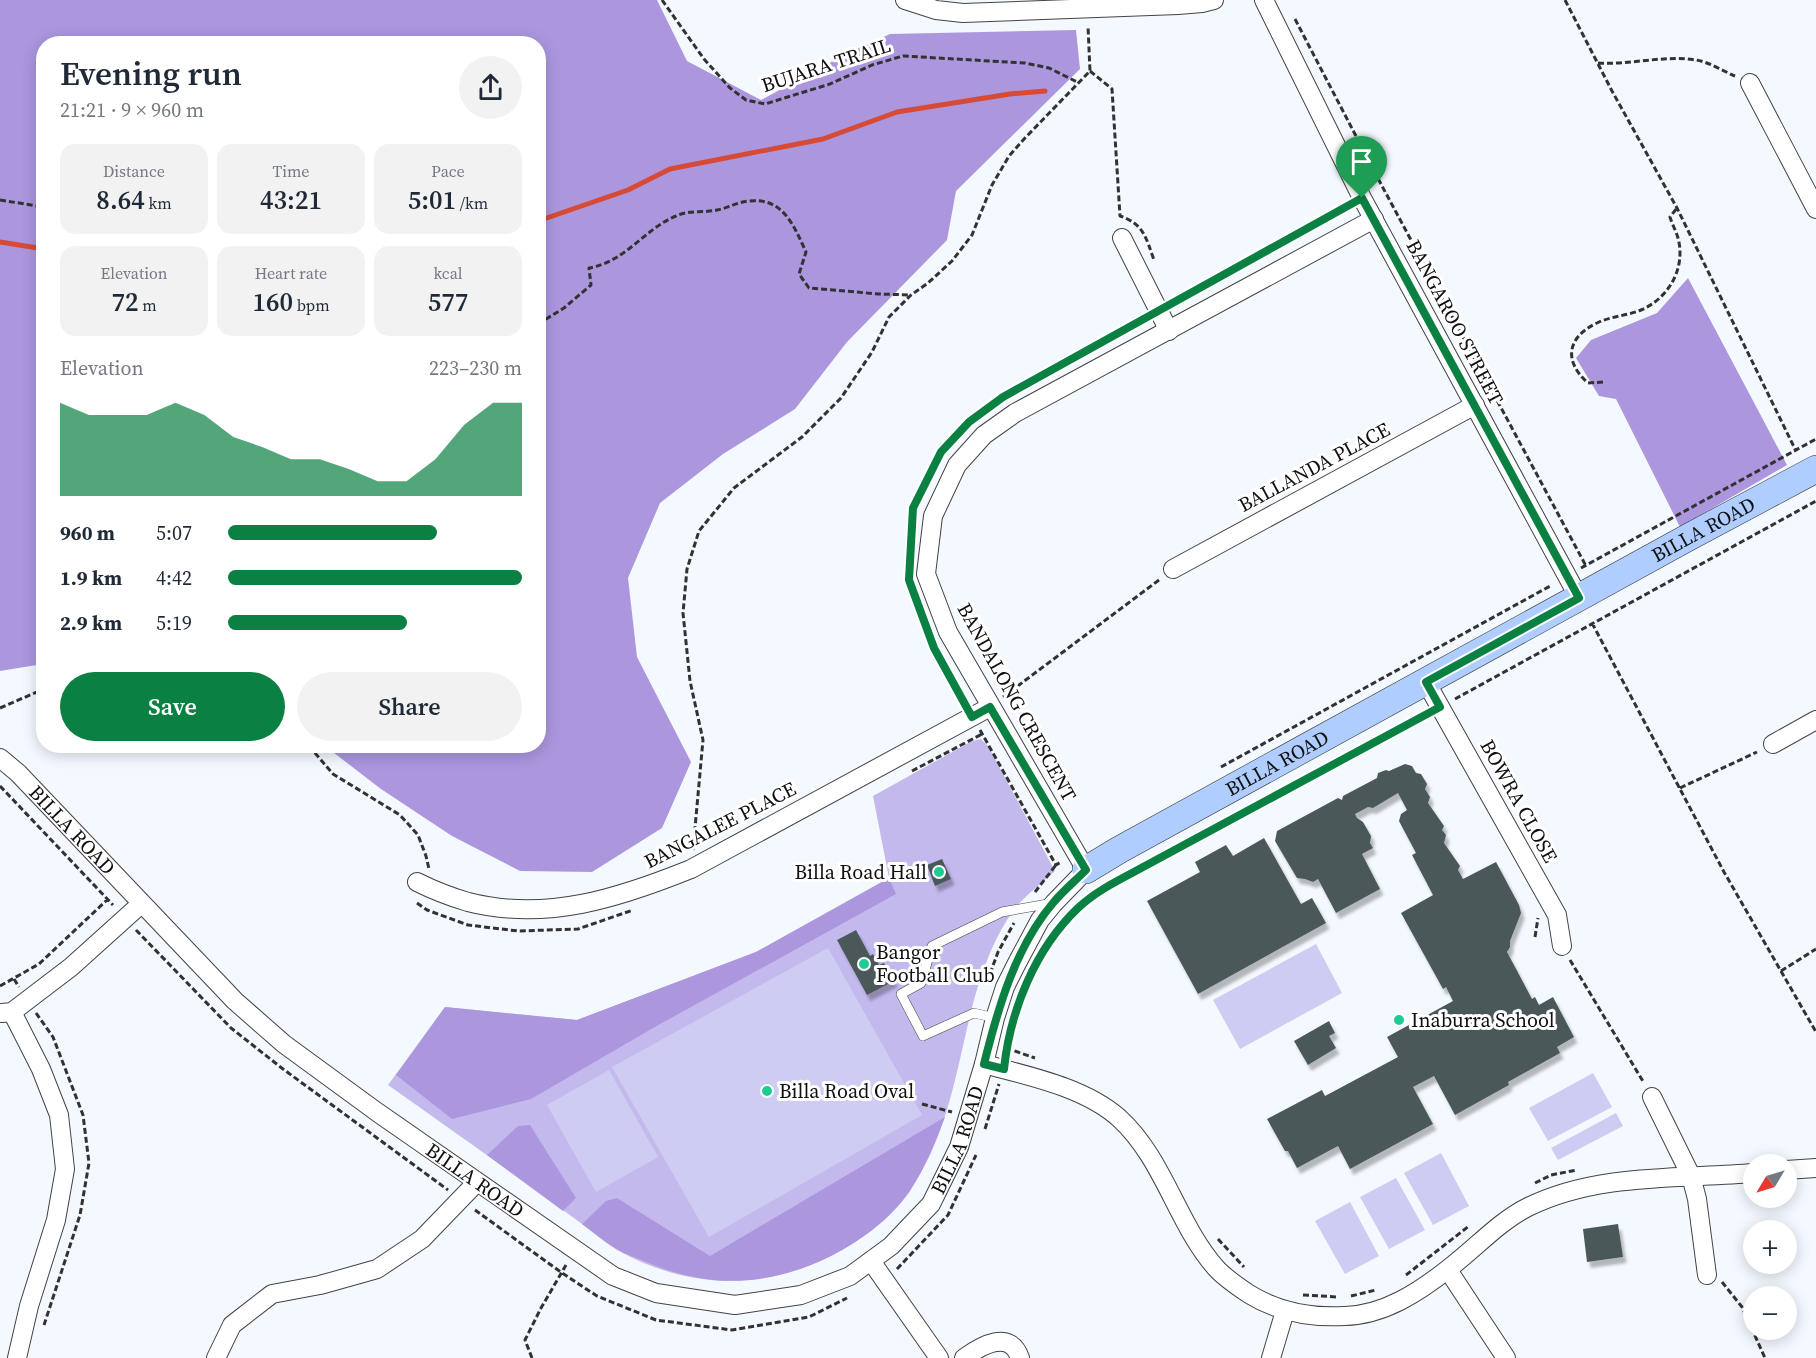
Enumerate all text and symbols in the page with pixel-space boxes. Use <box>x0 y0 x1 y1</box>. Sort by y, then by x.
street label: BUJARA TRAIL <box>758 31 894 99</box>
text: Evening run <box>60 51 242 96</box>
button: share <box>459 56 522 119</box>
text: 21:21 · 9 × 960 m <box>60 96 204 124</box>
pin <box>1336 136 1387 198</box>
icon: arrive <box>1345 145 1378 178</box>
text: Distance <box>103 160 165 182</box>
text: Time <box>272 160 310 182</box>
text: Pace <box>431 160 465 182</box>
text: 8.64 <box>96 182 145 218</box>
text: 43:21 <box>260 182 322 218</box>
text: 5:01 <box>408 182 456 218</box>
text: km <box>145 192 172 214</box>
text: /km <box>456 192 488 214</box>
street label: BANGAROO STREET <box>1400 235 1510 409</box>
text: Elevation <box>101 262 167 284</box>
text: Heart rate <box>255 262 327 284</box>
text: kcal <box>433 262 463 284</box>
text: 72 <box>111 284 138 320</box>
text: 160 <box>252 284 293 320</box>
text: 577 <box>428 284 468 320</box>
text: m <box>138 294 157 316</box>
text: bpm <box>293 294 330 316</box>
text: Elevation <box>60 354 144 382</box>
text: 223–230 m <box>429 354 522 382</box>
street label: BALLANDA PLACE <box>1233 415 1395 519</box>
street label: BILLA ROAD <box>1646 490 1760 569</box>
text: 960 m <box>60 519 115 547</box>
text: 5:07 <box>156 519 192 547</box>
text: 1.9 km <box>60 564 122 592</box>
text: 4:42 <box>156 564 192 592</box>
street label: BANDALONG CRESCENT <box>951 598 1083 806</box>
text: 2.9 km <box>60 609 122 637</box>
text: 5:19 <box>156 609 192 637</box>
button: Save <box>60 672 285 741</box>
button: Share <box>297 672 522 741</box>
street label: BILLA ROAD <box>1220 723 1334 803</box>
street label: BOWRA CLOSE <box>1474 734 1564 868</box>
street label: BANGALEE PLACE <box>639 775 801 875</box>
street label: BILLA ROAD <box>23 779 122 881</box>
place label: Billa Road Hall <box>794 858 927 886</box>
marker: Billa Road Hall <box>932 865 946 879</box>
place label: Bangor Football Club <box>876 938 995 989</box>
marker: Bangor Football Club <box>857 957 871 971</box>
place label: Inaburra School <box>1411 1006 1555 1034</box>
marker: Inaburra School <box>1392 1013 1406 1027</box>
place label: Billa Road Oval <box>779 1077 914 1105</box>
street label: BILLA ROAD <box>924 1082 991 1199</box>
marker: Billa Road Oval <box>760 1084 774 1098</box>
street label: BILLA ROAD <box>420 1136 530 1224</box>
north arrow <box>1743 1154 1797 1208</box>
map controls <box>1743 1154 1797 1340</box>
button: + <box>1743 1220 1797 1274</box>
button: − <box>1743 1286 1797 1340</box>

